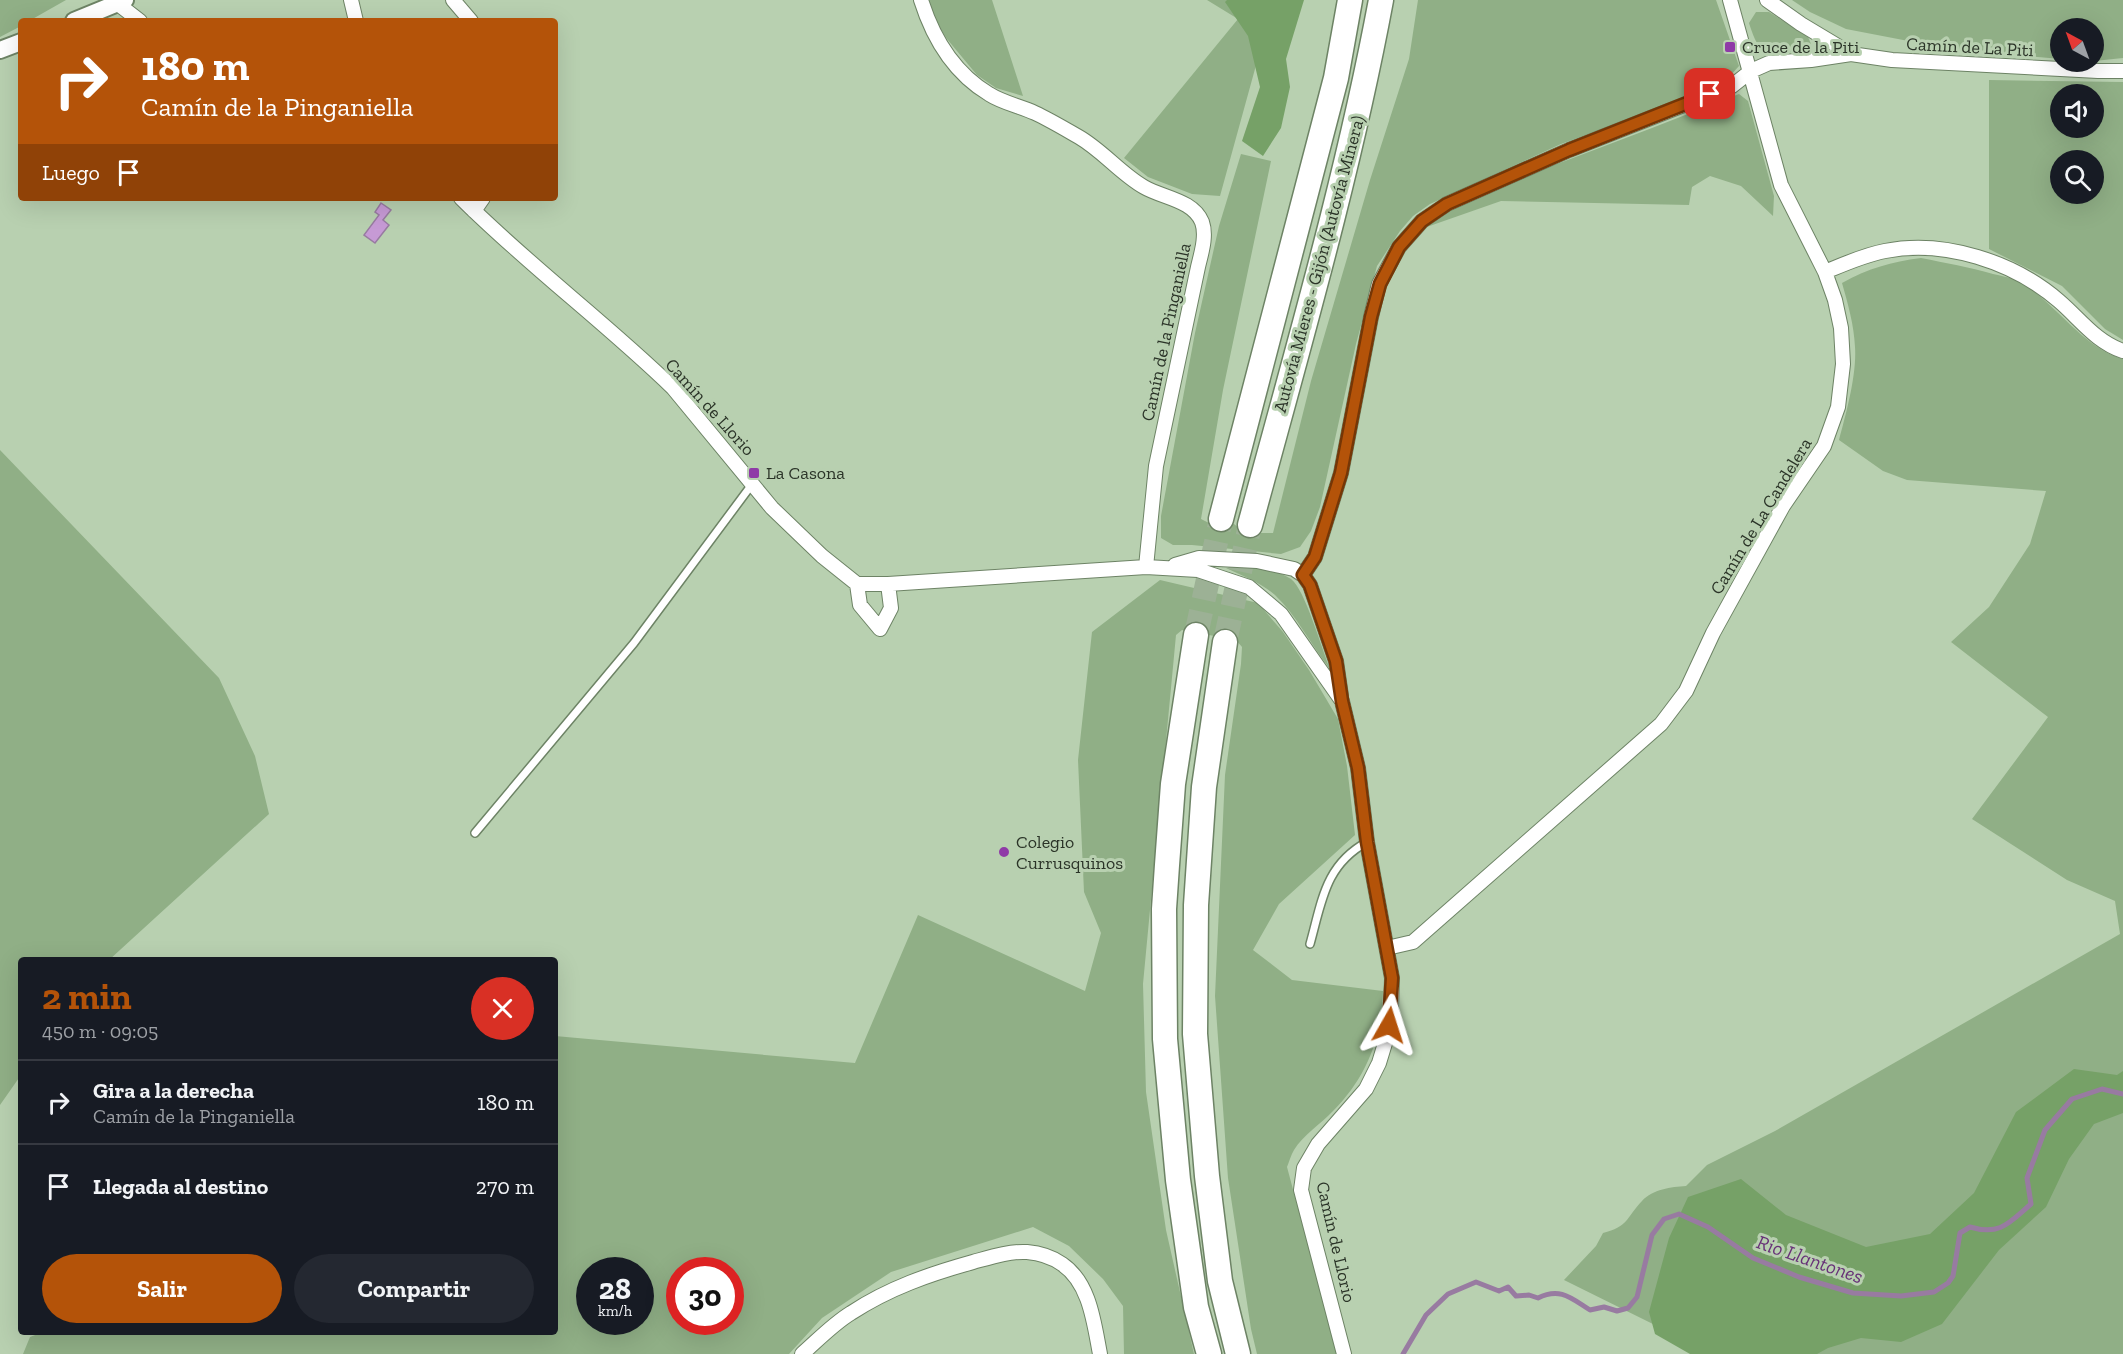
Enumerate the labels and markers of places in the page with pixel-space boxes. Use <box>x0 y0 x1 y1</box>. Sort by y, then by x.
place label: Cruce de la Piti <box>1742 36 1859 58</box>
marker: Cruce de la Piti <box>1723 40 1737 54</box>
pin <box>1684 68 1735 119</box>
place label: La Casona <box>766 462 845 484</box>
marker: La Casona <box>747 466 761 480</box>
place label: Colegio Currusquinos <box>1016 831 1123 874</box>
marker: Colegio Currusquinos <box>997 845 1011 859</box>

